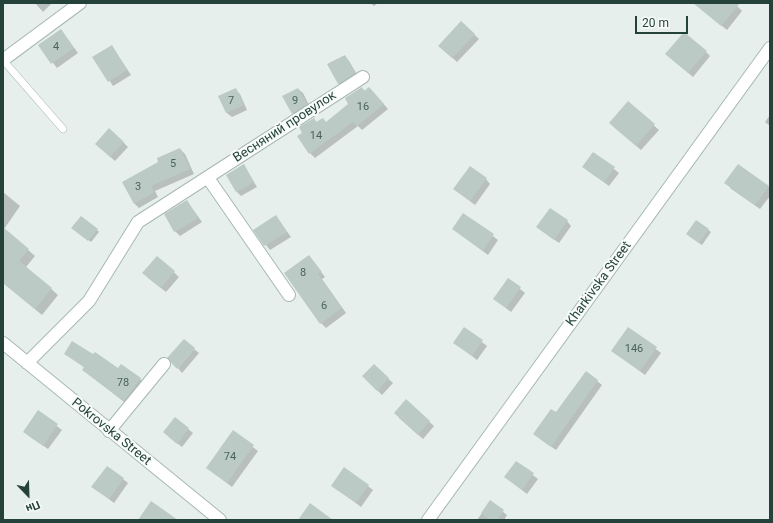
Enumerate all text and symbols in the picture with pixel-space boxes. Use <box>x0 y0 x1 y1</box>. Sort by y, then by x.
scale bar <box>637 8 690 34</box>
text: 20 m <box>642 16 669 30</box>
house number: 4 <box>53 40 59 54</box>
street label: Весняний провулок <box>231 88 339 166</box>
house number: 7 <box>228 94 234 108</box>
house number: 9 <box>292 94 298 108</box>
house number: 16 <box>357 100 369 114</box>
house number: 14 <box>310 129 322 143</box>
house number: 5 <box>170 157 176 171</box>
house number: 3 <box>135 180 141 194</box>
street label: Kharkivska Street <box>563 239 635 329</box>
house number: 8 <box>300 266 306 280</box>
house number: 6 <box>321 299 327 313</box>
house number: 146 <box>625 342 643 356</box>
house number: 78 <box>117 376 129 390</box>
street label: Pokrovska Street <box>68 395 154 469</box>
house number: 74 <box>224 450 236 464</box>
north arrow <box>8 475 48 515</box>
text: Пн <box>24 498 42 515</box>

